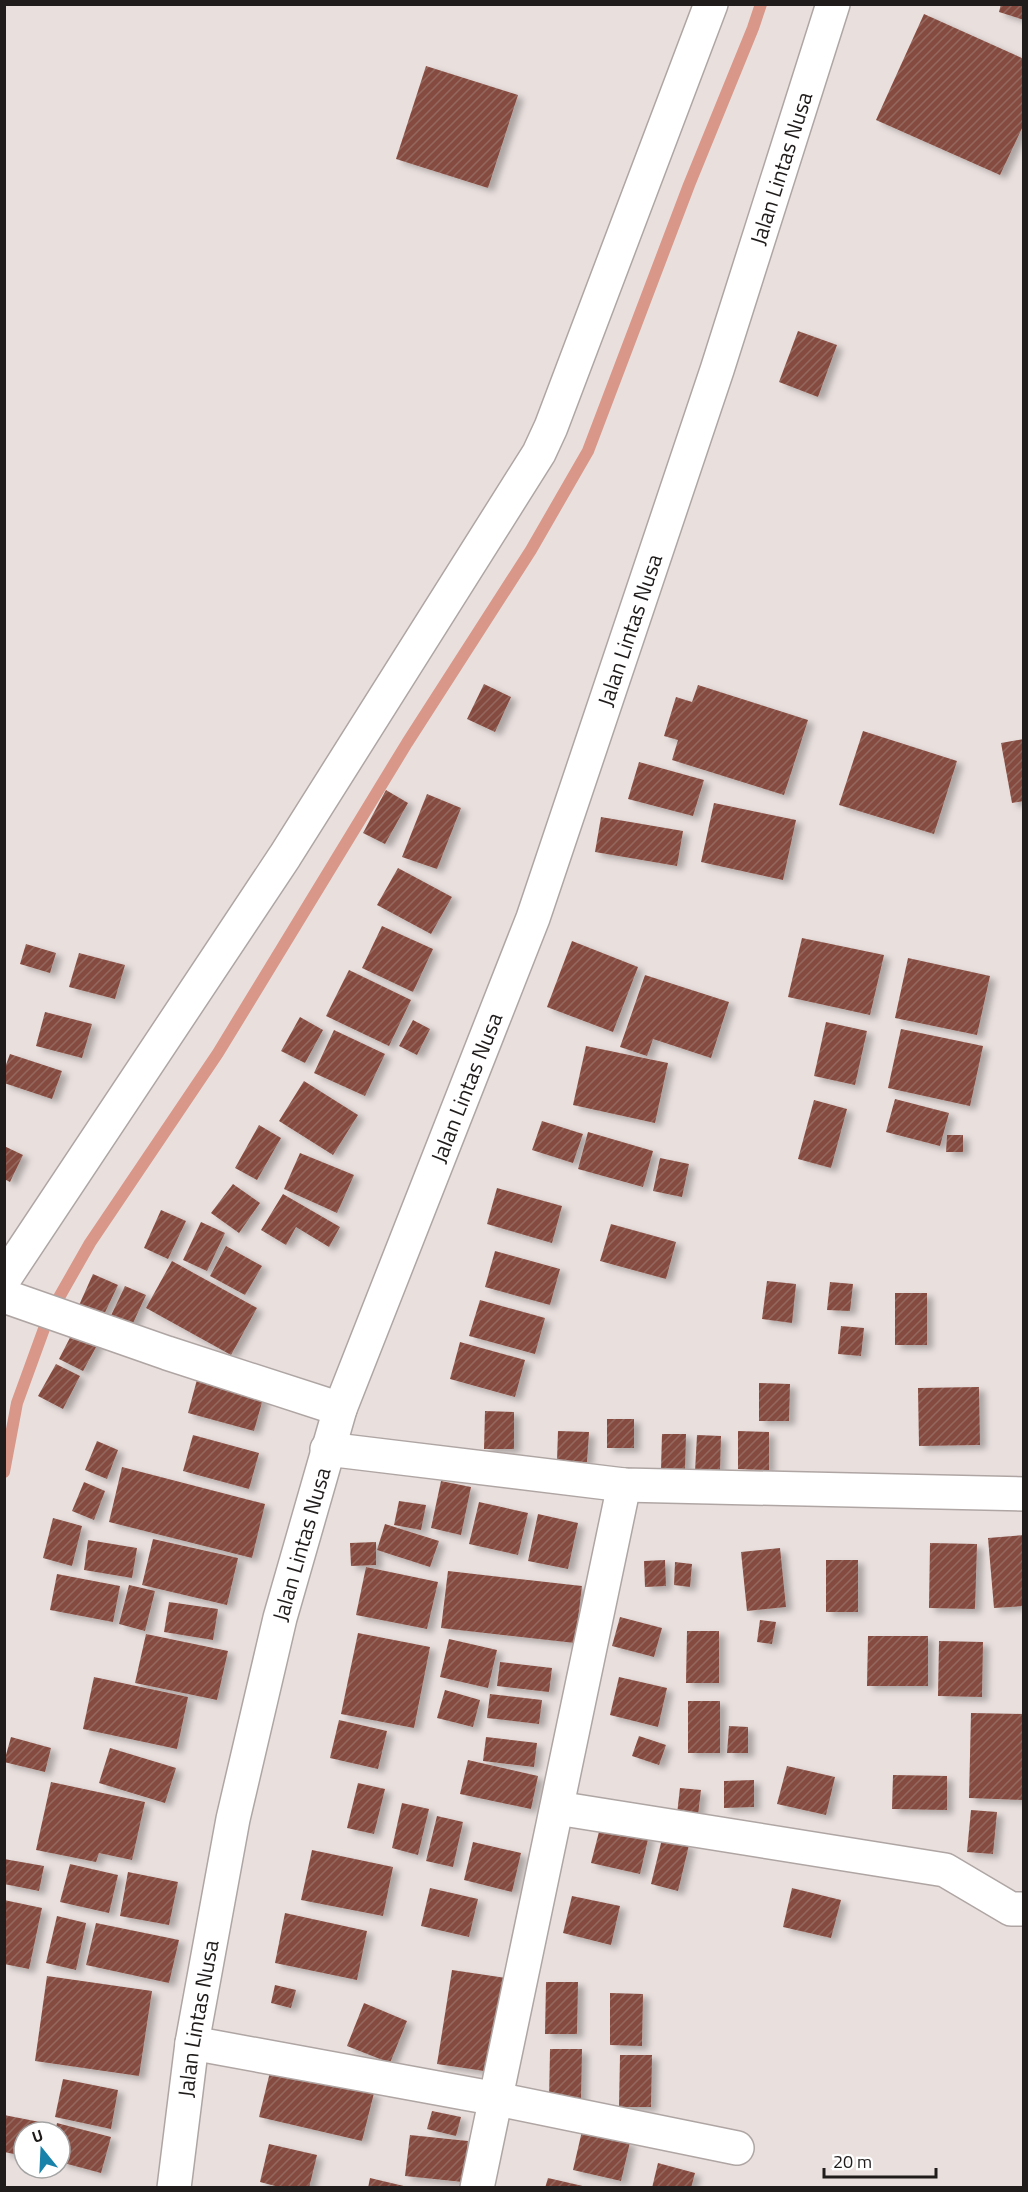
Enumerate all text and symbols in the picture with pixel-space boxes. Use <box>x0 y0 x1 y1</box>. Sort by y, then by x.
street label: Jalan Lintas Nusa <box>741 87 821 249</box>
street label: Jalan Lintas Nusa <box>588 549 671 711</box>
street label: Jalan Lintas Nusa <box>421 1007 511 1168</box>
street label: Jalan Lintas Nusa <box>263 1463 339 1625</box>
street label: Jalan Lintas Nusa <box>168 1937 228 2099</box>
north arrow <box>12 2120 72 2180</box>
text: U <box>29 2123 46 2149</box>
scale bar <box>824 2141 936 2179</box>
text: 20 m <box>833 2148 872 2175</box>

